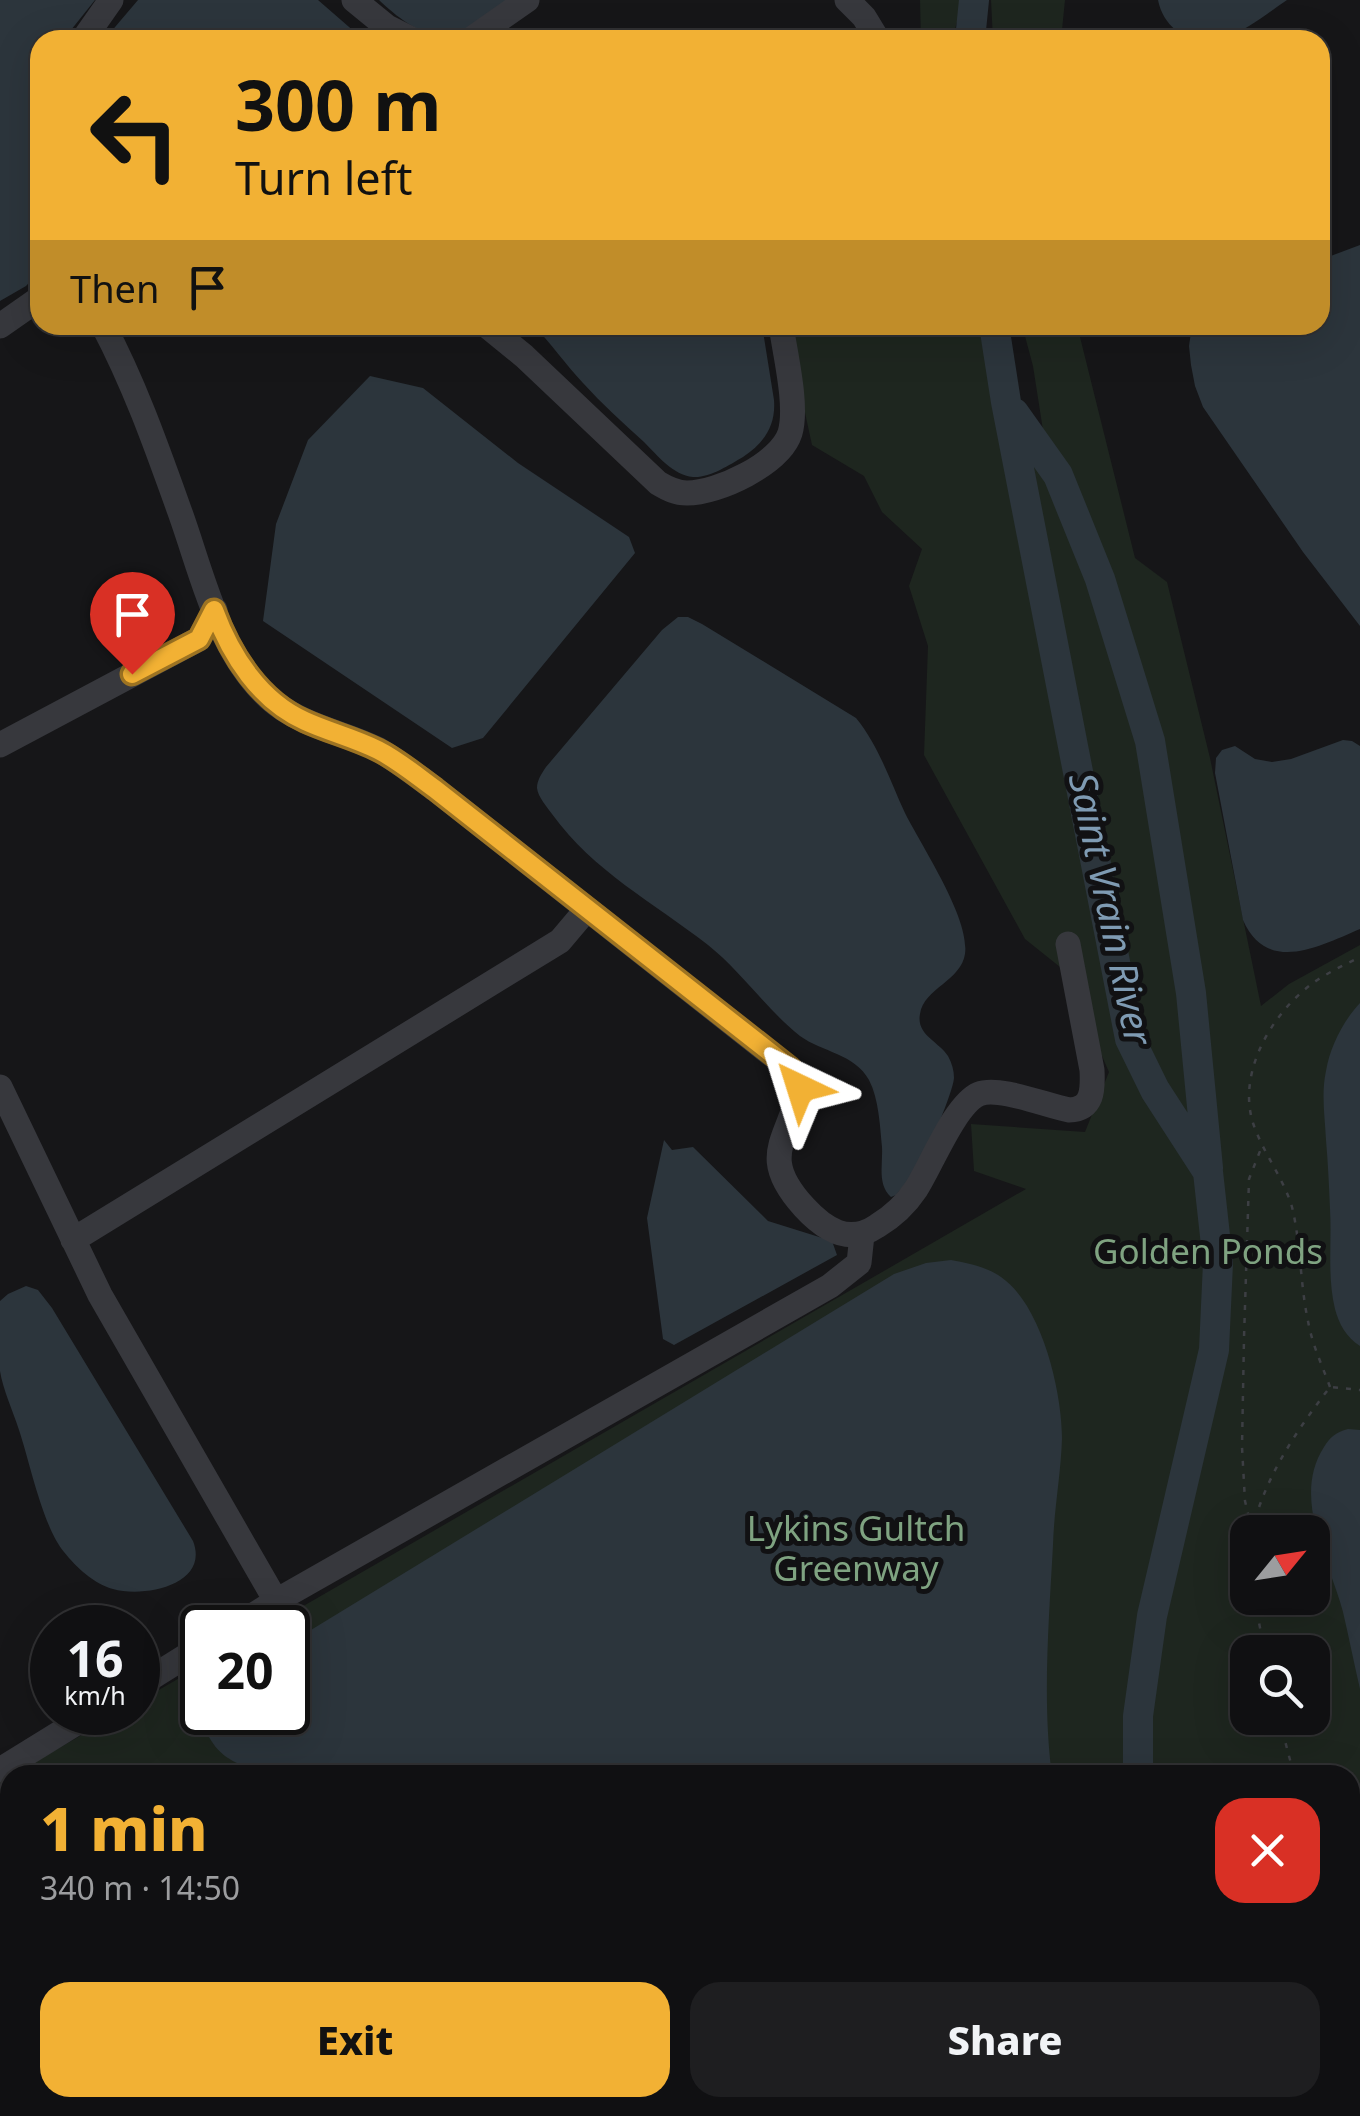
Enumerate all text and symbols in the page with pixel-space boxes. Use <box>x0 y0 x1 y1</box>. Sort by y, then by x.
text: 300 m <box>235 56 442 152</box>
icon: left <box>70 70 200 200</box>
text: Turn left <box>235 147 412 208</box>
icon: arrive <box>180 260 235 315</box>
text: Then <box>70 262 160 314</box>
pin <box>90 572 175 675</box>
icon: arrive <box>105 587 160 642</box>
water label: Saint Vrain River <box>1058 768 1167 1051</box>
position arrow <box>748 1036 852 1140</box>
park label: Golden Ponds <box>1093 1227 1323 1274</box>
park label: Lykins Gultch Greenway <box>747 1504 965 1591</box>
north arrow <box>1230 1515 1330 1615</box>
map controls <box>1230 1515 1330 1735</box>
speed limit sign: 20 <box>180 1605 310 1735</box>
text: 16 <box>66 1624 124 1692</box>
button: search <box>1230 1635 1330 1735</box>
text: km/h <box>64 1678 126 1712</box>
text: 1 min <box>40 1787 208 1869</box>
button: close <box>1215 1798 1320 1903</box>
text: 340 m · 14:50 <box>40 1866 240 1909</box>
button: Exit <box>40 1982 670 2097</box>
button: Share <box>690 1982 1320 2097</box>

